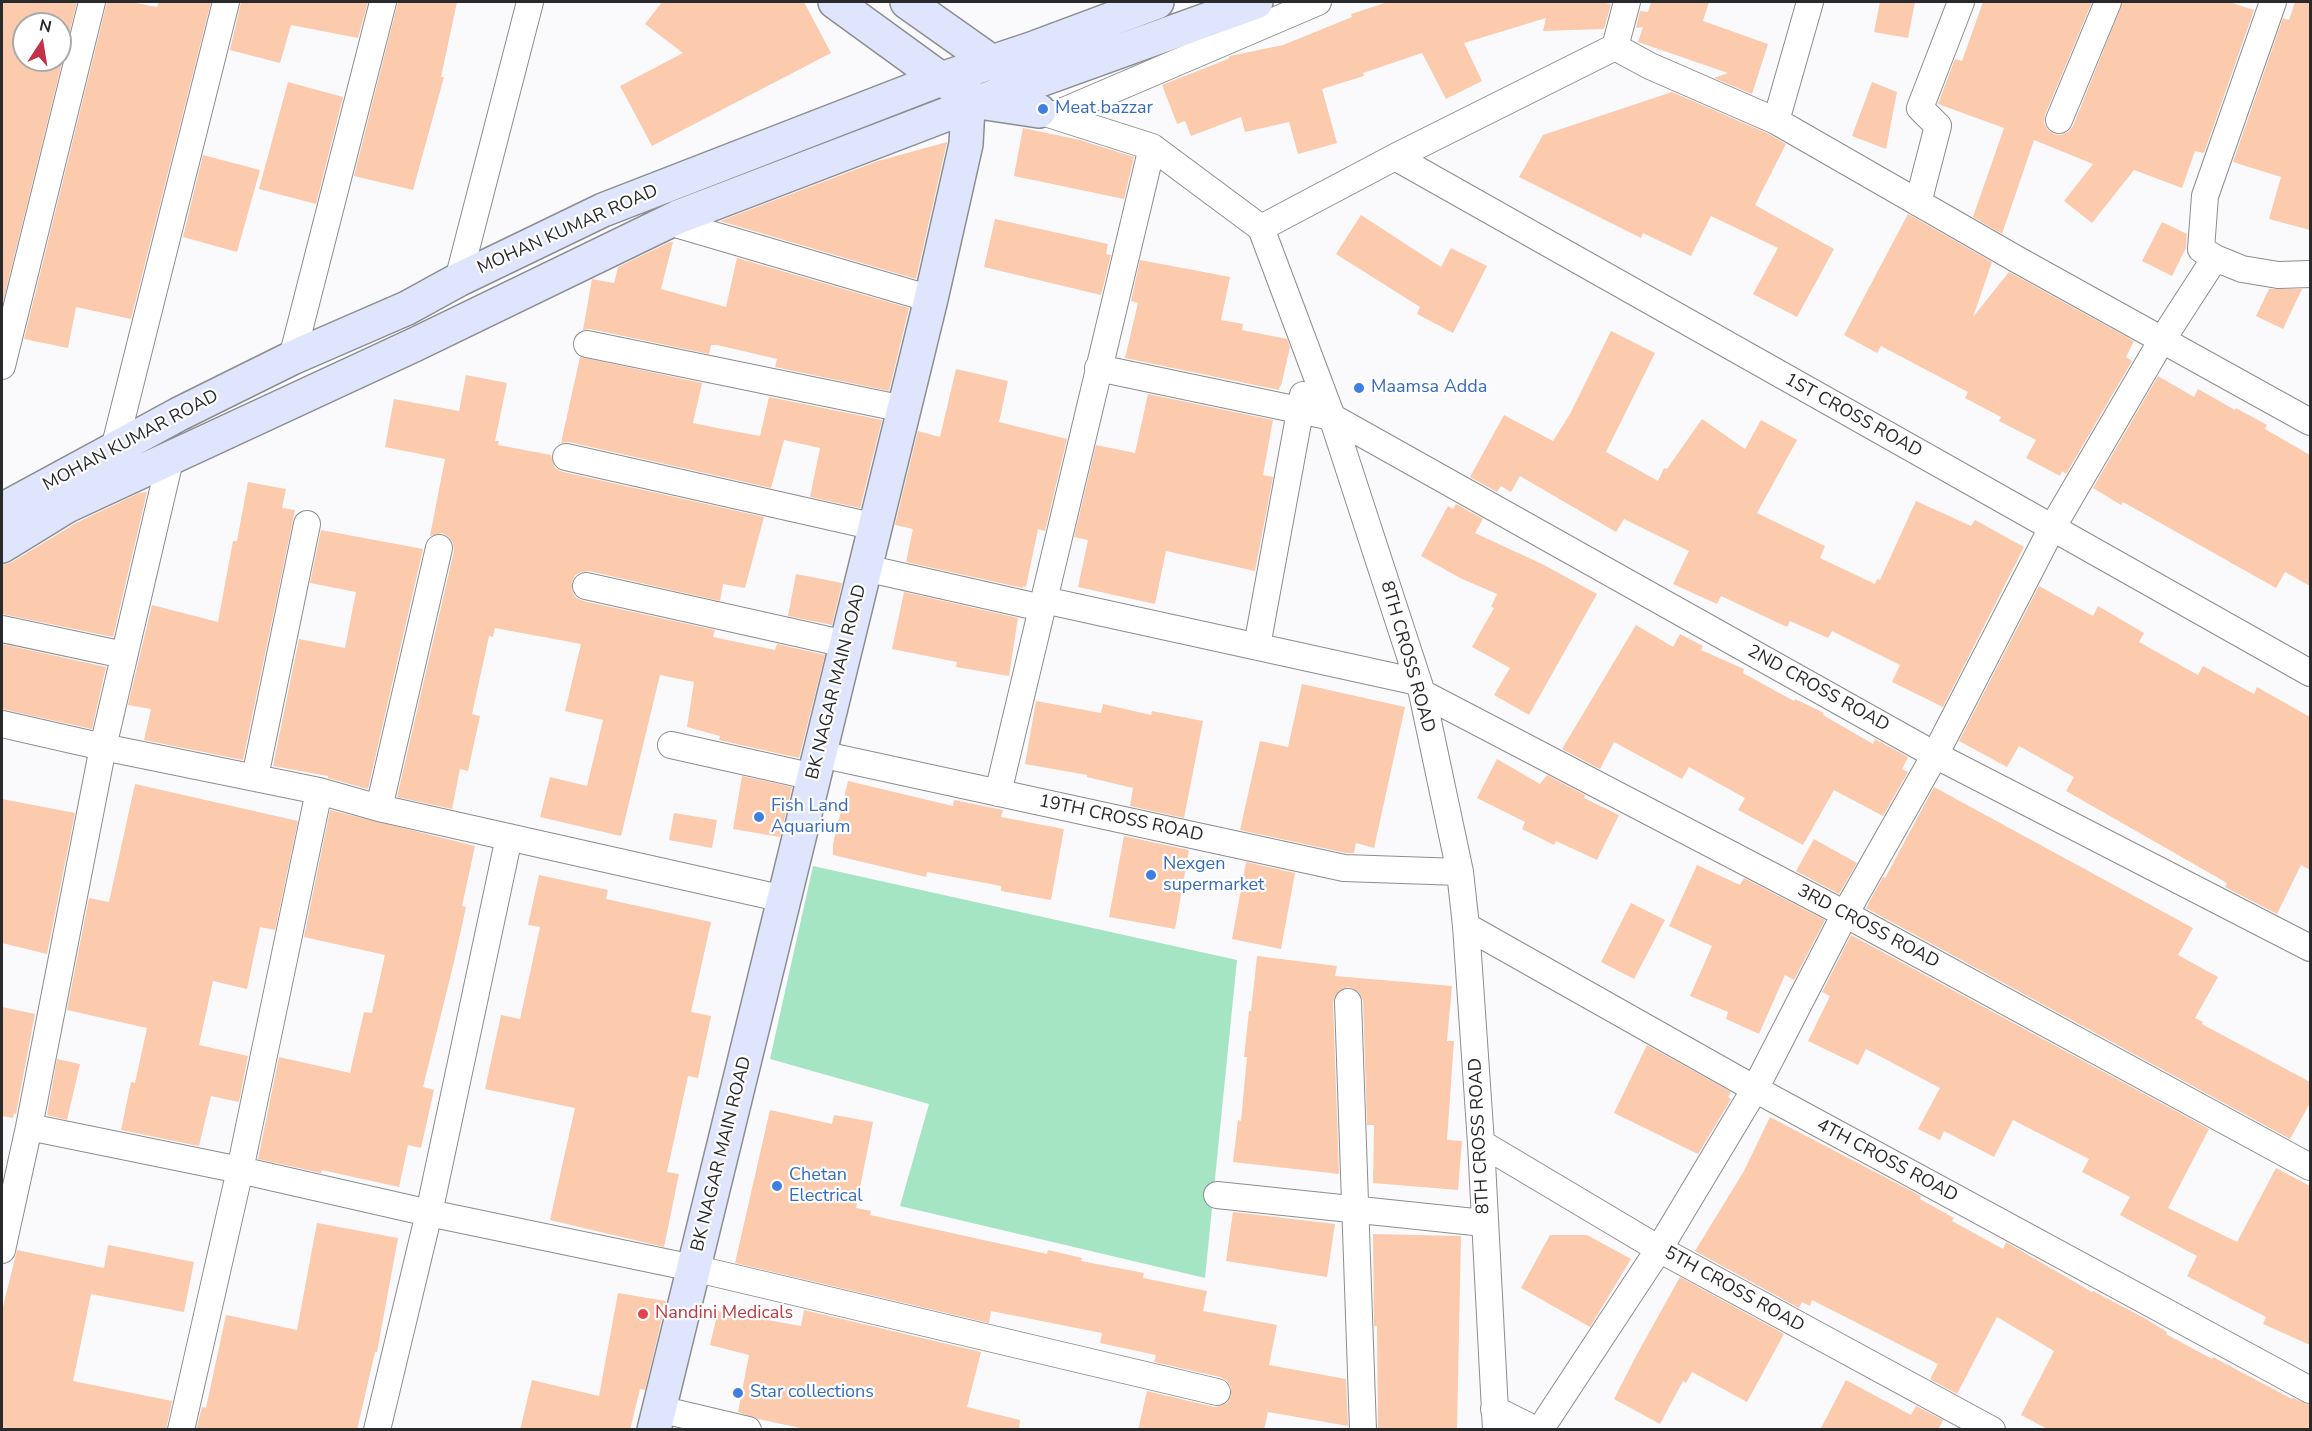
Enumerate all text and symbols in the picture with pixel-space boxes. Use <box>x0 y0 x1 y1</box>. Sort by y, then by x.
north arrow <box>12 12 72 72</box>
text: N <box>37 14 53 38</box>
place label: Meat bazzar <box>1055 98 1153 120</box>
marker: Meat bazzar <box>1036 102 1050 116</box>
street label: MOHAN KUMAR ROAD <box>474 180 662 280</box>
street label: 1ST CROSS ROAD <box>1781 369 1925 463</box>
place label: Maamsa Adda <box>1371 377 1487 399</box>
marker: Maamsa Adda <box>1352 381 1366 395</box>
street label: MOHAN KUMAR ROAD <box>40 386 222 496</box>
street label: 8TH CROSS ROAD <box>1375 579 1439 735</box>
street label: BK NAGAR MAIN ROAD <box>802 582 872 782</box>
street label: 2ND CROSS ROAD <box>1743 641 1893 737</box>
street label: 19TH CROSS ROAD <box>1037 791 1205 847</box>
place label: Fish Land Aquarium <box>771 796 850 838</box>
marker: Fish Land Aquarium <box>752 810 766 824</box>
place label: Nexgen supermarket <box>1163 854 1264 896</box>
marker: Nexgen supermarket <box>1144 868 1158 882</box>
street label: 3RD CROSS ROAD <box>1793 880 1943 974</box>
street label: BK NAGAR MAIN ROAD <box>687 1054 757 1254</box>
street label: 8TH CROSS ROAD <box>1465 1057 1495 1215</box>
street label: 4TH CROSS ROAD <box>1813 1115 1961 1207</box>
place label: Chetan Electrical <box>789 1165 863 1208</box>
marker: Chetan Electrical <box>770 1179 784 1193</box>
street label: 5TH CROSS ROAD <box>1660 1243 1808 1337</box>
place label: Nandini Medicals <box>655 1303 793 1325</box>
marker: Nandini Medicals <box>636 1307 650 1321</box>
place label: Star collections <box>750 1382 874 1404</box>
marker: Star collections <box>731 1386 745 1400</box>

